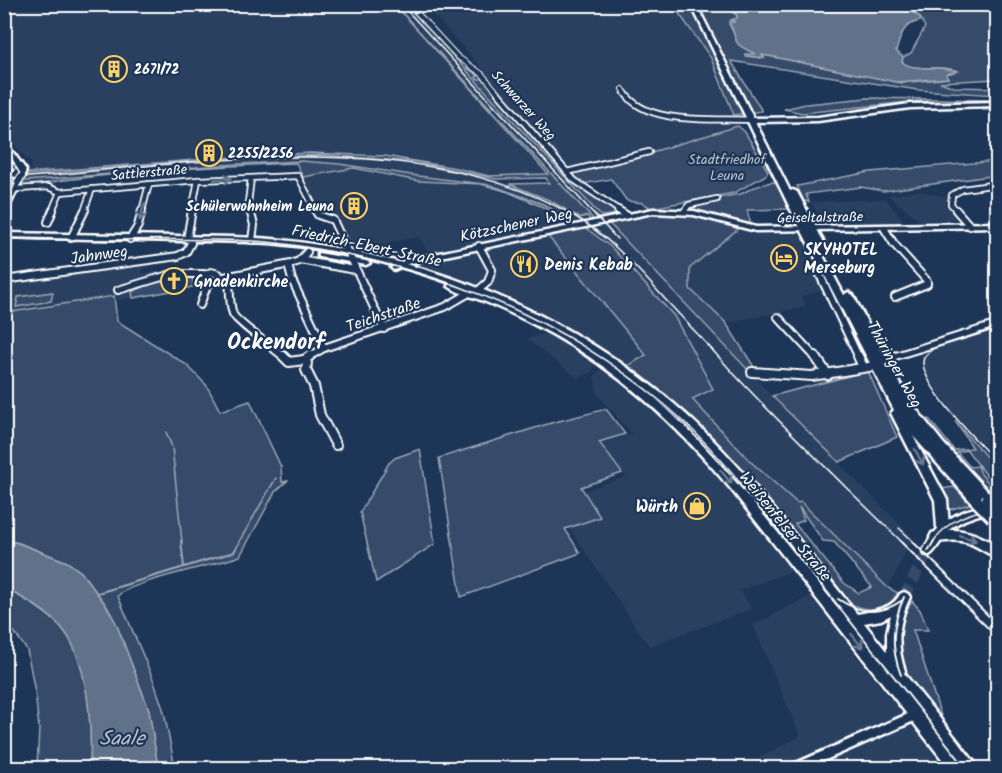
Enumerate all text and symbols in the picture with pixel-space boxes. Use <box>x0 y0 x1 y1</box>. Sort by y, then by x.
building icon: 2671/72 <box>99 54 129 84</box>
place label: 2671/72 <box>134 59 179 81</box>
street label: Schwarzer Weg <box>486 65 561 146</box>
building icon: 2255/2256 <box>194 138 224 168</box>
place label: 2255/2256 <box>228 143 294 165</box>
park label: Stadtfriedhof Leuna <box>688 149 767 187</box>
street label: Sattlerstraße <box>110 159 189 187</box>
one-way arrow <box>213 174 232 185</box>
building icon: Schülerwohnheim Leuna <box>339 191 369 221</box>
place label: Schülerwohnheim Leuna <box>186 196 334 218</box>
street label: Kötzschener Weg <box>458 201 575 250</box>
one-way arrow <box>135 203 147 222</box>
street label: Geiseltalstraße <box>777 206 864 230</box>
street label: Friedrich-Ebert-Straße <box>289 218 444 275</box>
place label: SKYHOTEL Merseburg <box>804 238 878 281</box>
street label: Jahnweg <box>69 239 130 272</box>
hotel icon: SKYHOTEL Merseburg <box>769 243 799 273</box>
restaurant icon: Denis Kebab <box>509 249 539 279</box>
place label: Denis Kebab <box>544 253 633 278</box>
church icon: Gnadenkirche <box>159 266 189 296</box>
place label: Gnadenkirche <box>194 270 289 295</box>
street label: Teichstraße <box>343 291 424 340</box>
street label: Thüringer Weg <box>859 317 928 413</box>
district label: Ockendorf <box>227 326 327 361</box>
one-way arrow <box>913 448 925 466</box>
street label: Weißenfelser Straße <box>732 466 837 587</box>
one-way arrow <box>719 469 732 485</box>
shop icon: Würth <box>682 491 712 521</box>
place label: Würth <box>636 495 678 520</box>
one-way arrow <box>958 533 977 544</box>
one-way arrow <box>850 632 863 648</box>
water label: Saale <box>99 723 147 756</box>

